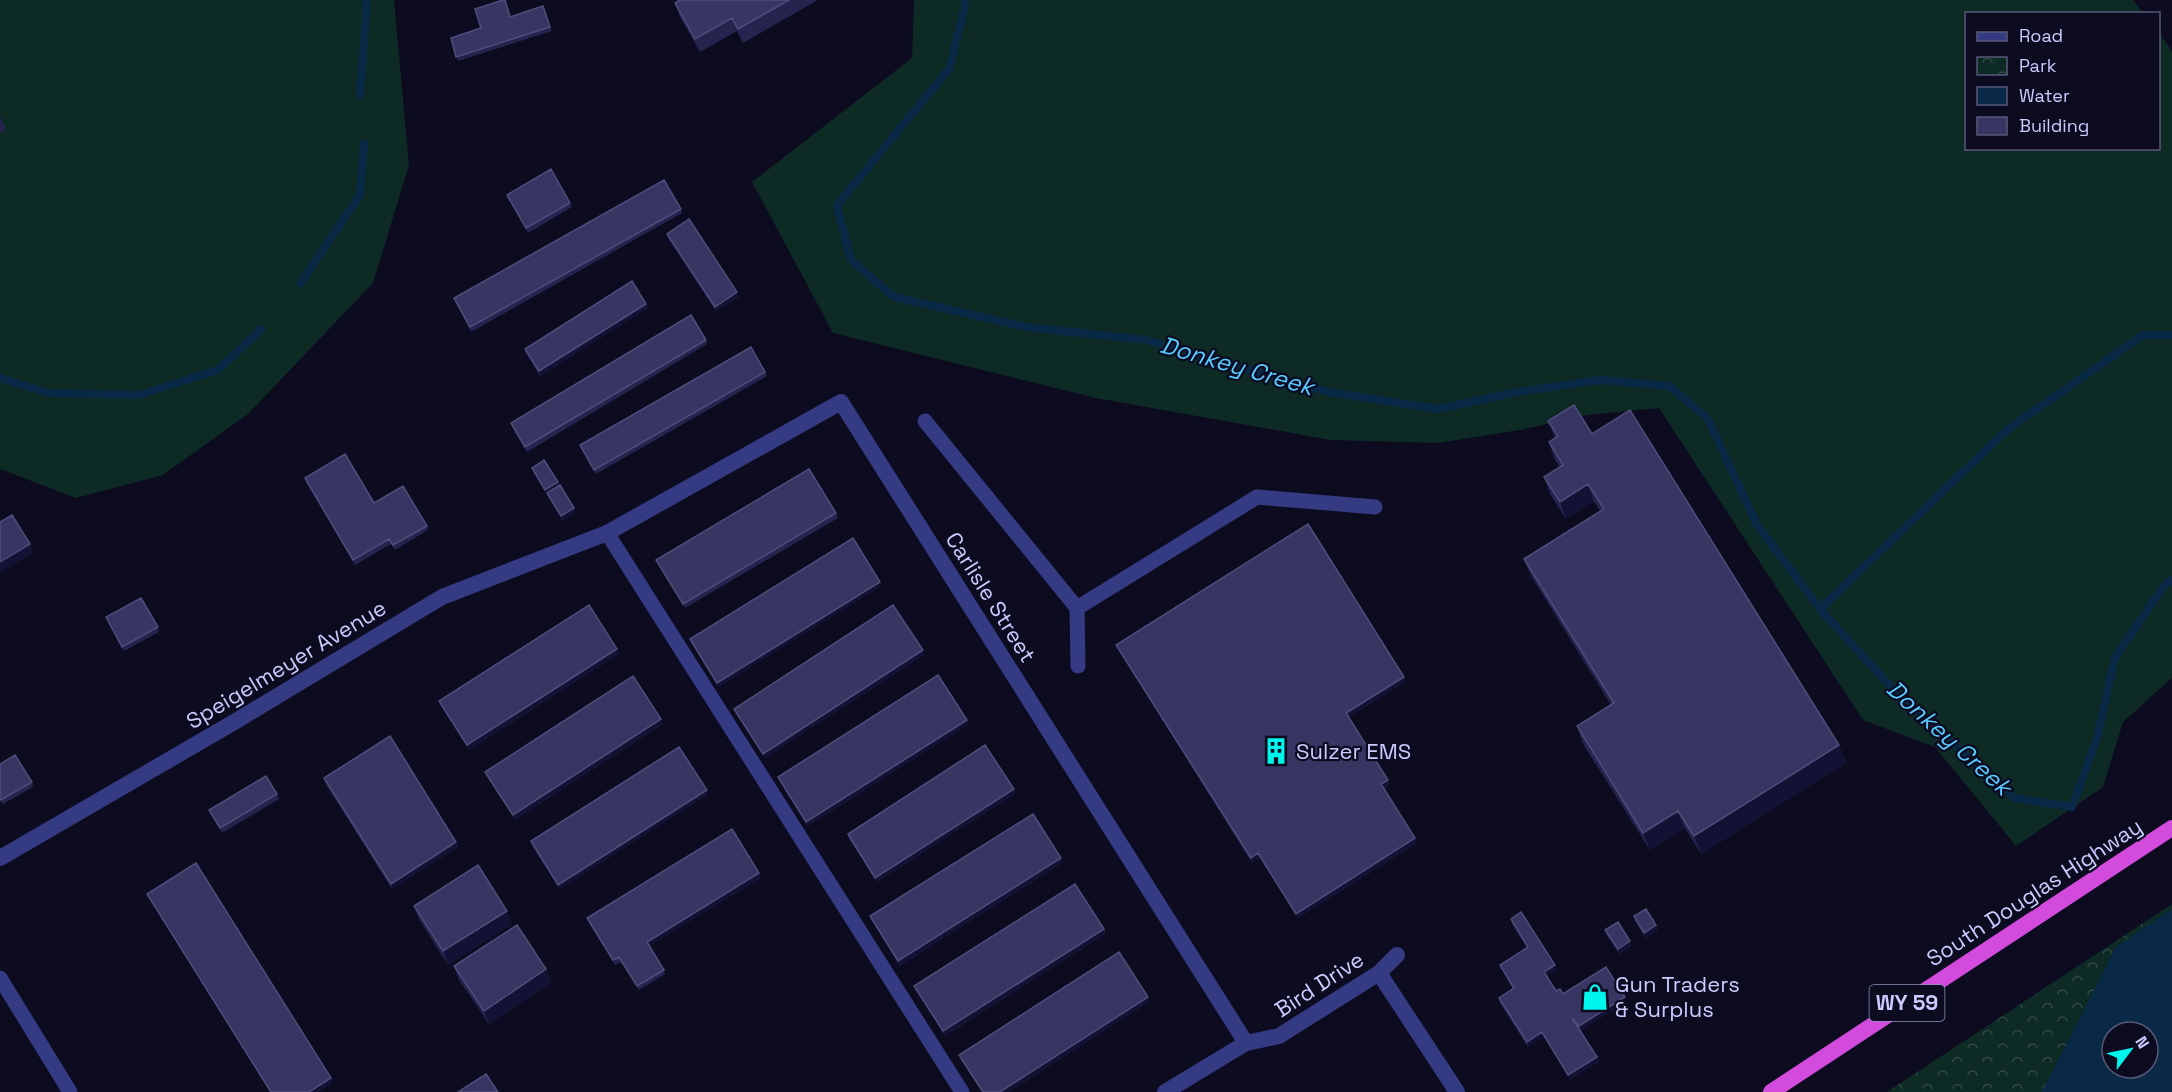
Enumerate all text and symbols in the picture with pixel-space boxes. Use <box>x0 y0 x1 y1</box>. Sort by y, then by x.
legend <box>1965 12 2160 150</box>
text: Road <box>2019 24 2063 47</box>
text: Park <box>2019 54 2057 77</box>
text: Water <box>2019 84 2070 107</box>
text: Building <box>2019 114 2089 137</box>
water label: Donkey Creek <box>1157 329 1320 403</box>
street label: Carlisle Street <box>940 527 1042 667</box>
street label: Speigelmeyer Avenue <box>181 593 391 735</box>
water label: Donkey Creek <box>1880 673 2021 804</box>
building icon: Sulzer EMS <box>1261 736 1291 766</box>
place label: Sulzer EMS <box>1296 737 1411 765</box>
street label: South Douglas Highway <box>1921 812 2147 972</box>
street label: Bird Drive <box>1269 945 1369 1023</box>
place label: Gun Traders & Surplus <box>1615 970 1740 1023</box>
shop icon: Gun Traders & Surplus <box>1580 982 1610 1012</box>
road number: WY 59 <box>1870 985 1944 1021</box>
north arrow <box>2100 1020 2160 1080</box>
text: N <box>2131 1032 2154 1052</box>

